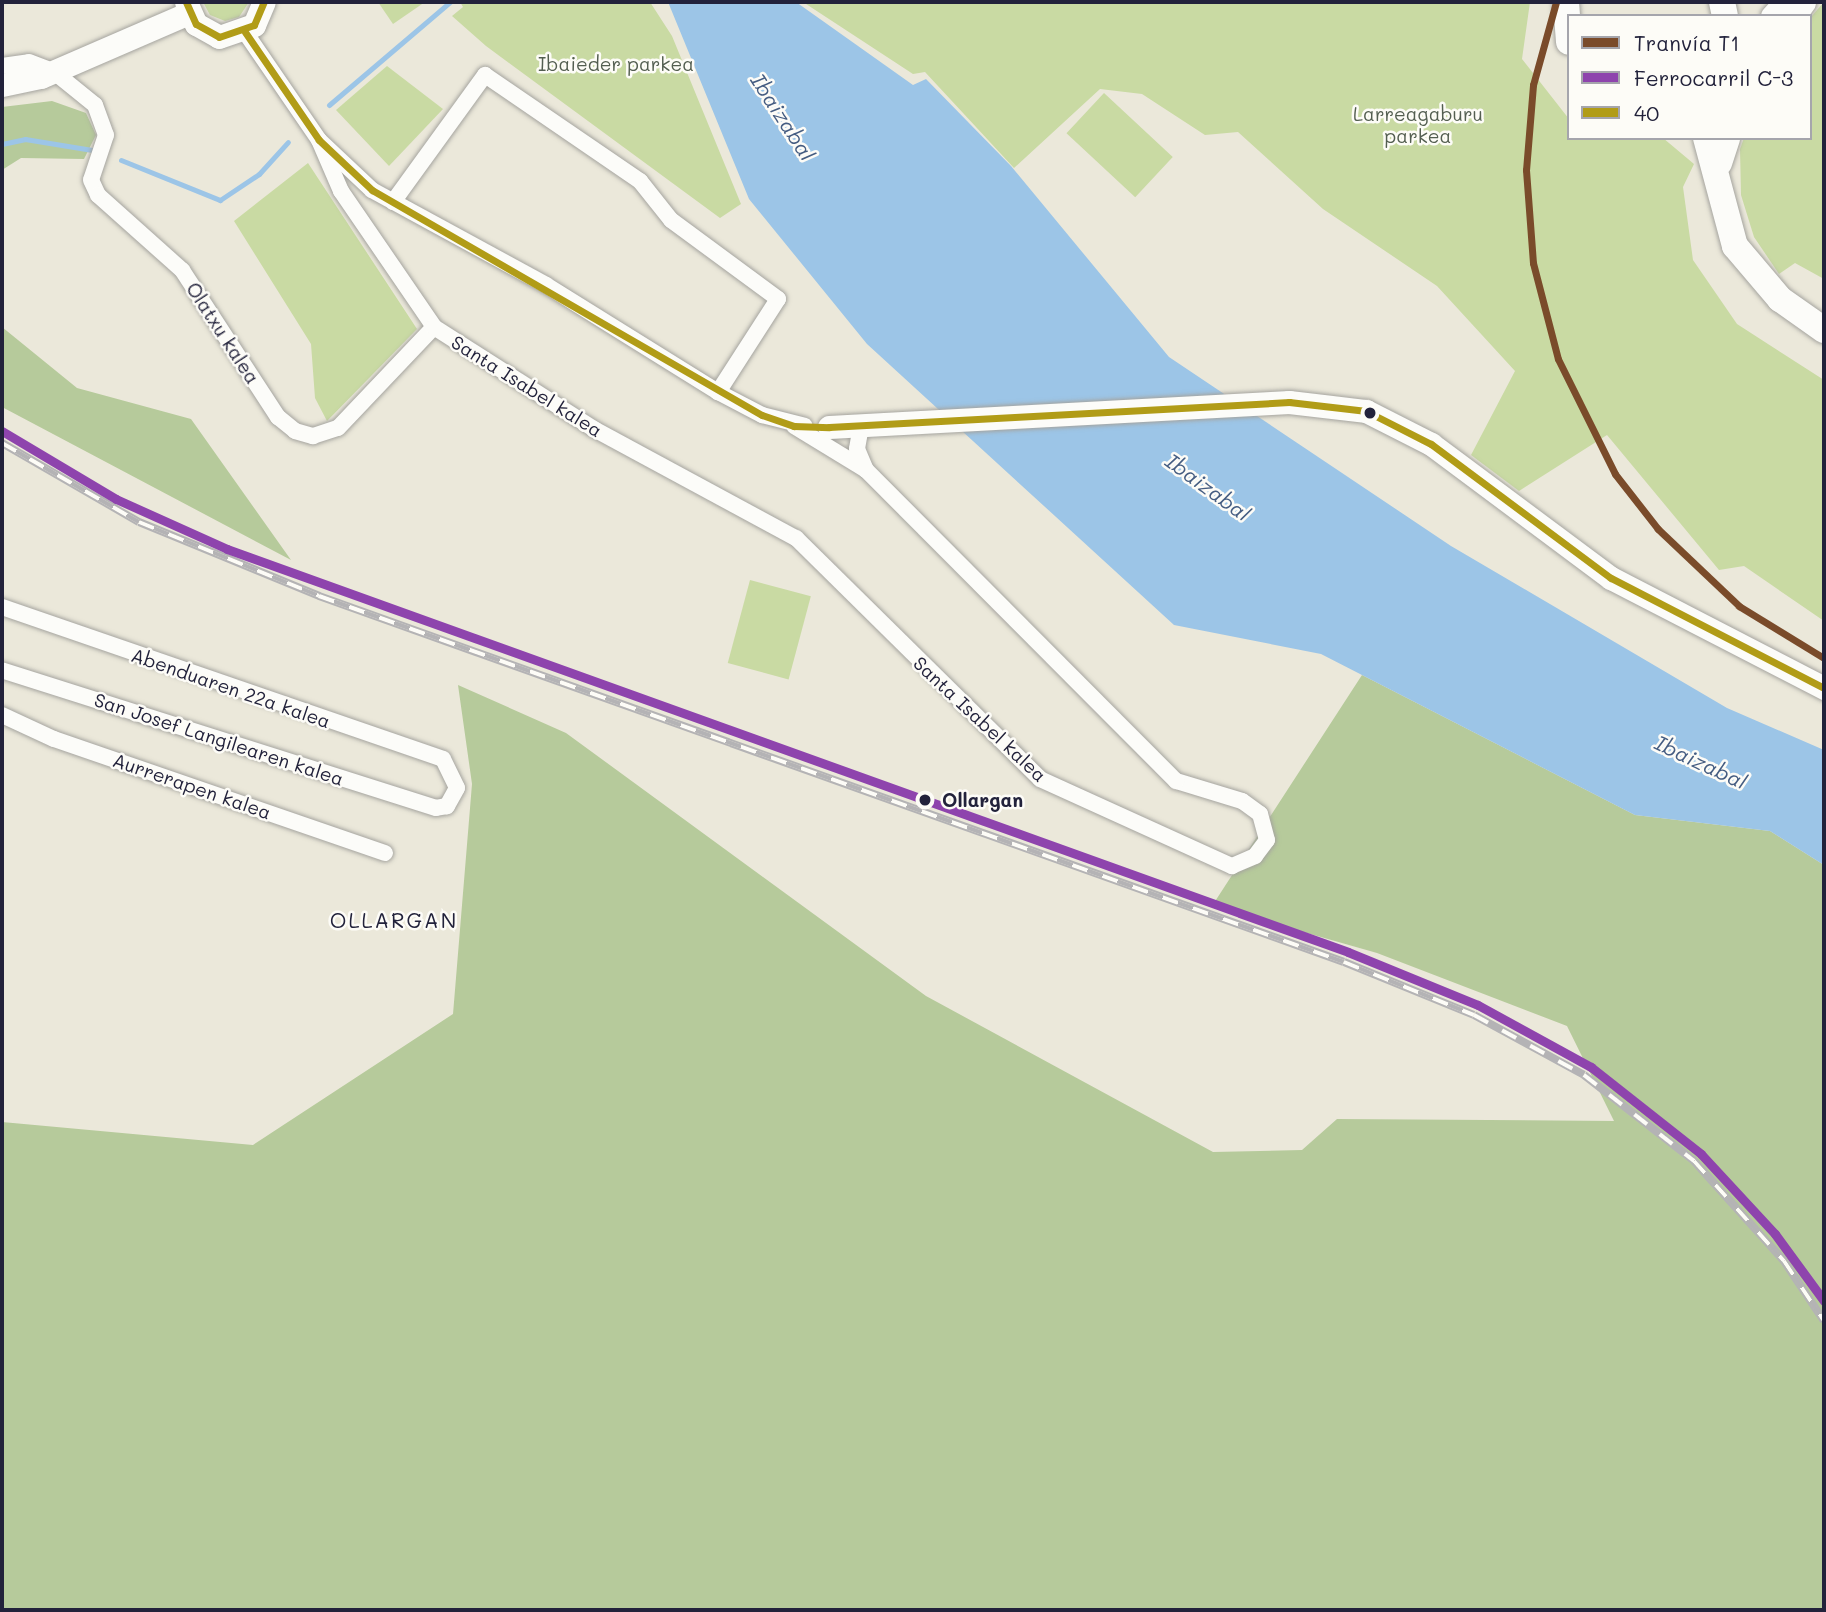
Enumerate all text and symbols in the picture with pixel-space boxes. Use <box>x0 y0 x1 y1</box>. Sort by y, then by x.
legend <box>1567 14 1812 140</box>
text: Tranvía T1 <box>1634 29 1740 56</box>
park label: Ibaieder parkea <box>538 53 694 75</box>
text: Ferrocarril C-3 <box>1634 64 1793 91</box>
water label: Ibaizabal <box>746 69 820 165</box>
text: 40 <box>1634 99 1659 126</box>
park label: Larreagaburu parkea <box>1353 103 1483 147</box>
street label: Olatxu kalea <box>182 278 264 388</box>
street label: Santa Isabel kalea <box>447 330 607 442</box>
unlabelled marker <box>1363 406 1377 420</box>
water label: Ibaizabal <box>1161 448 1255 526</box>
street label: Abenduaren 22a kalea <box>128 643 334 733</box>
street label: Santa Isabel kalea <box>909 651 1051 787</box>
street label: San Josef Langilearen kalea <box>91 688 347 790</box>
water label: Ibaizabal <box>1651 730 1751 794</box>
street label: Aurrerapen kalea <box>110 748 274 824</box>
marker: Ollargan <box>914 789 936 811</box>
place label: Ollargan <box>942 789 1023 811</box>
district label: OLLARGAN <box>331 907 457 933</box>

